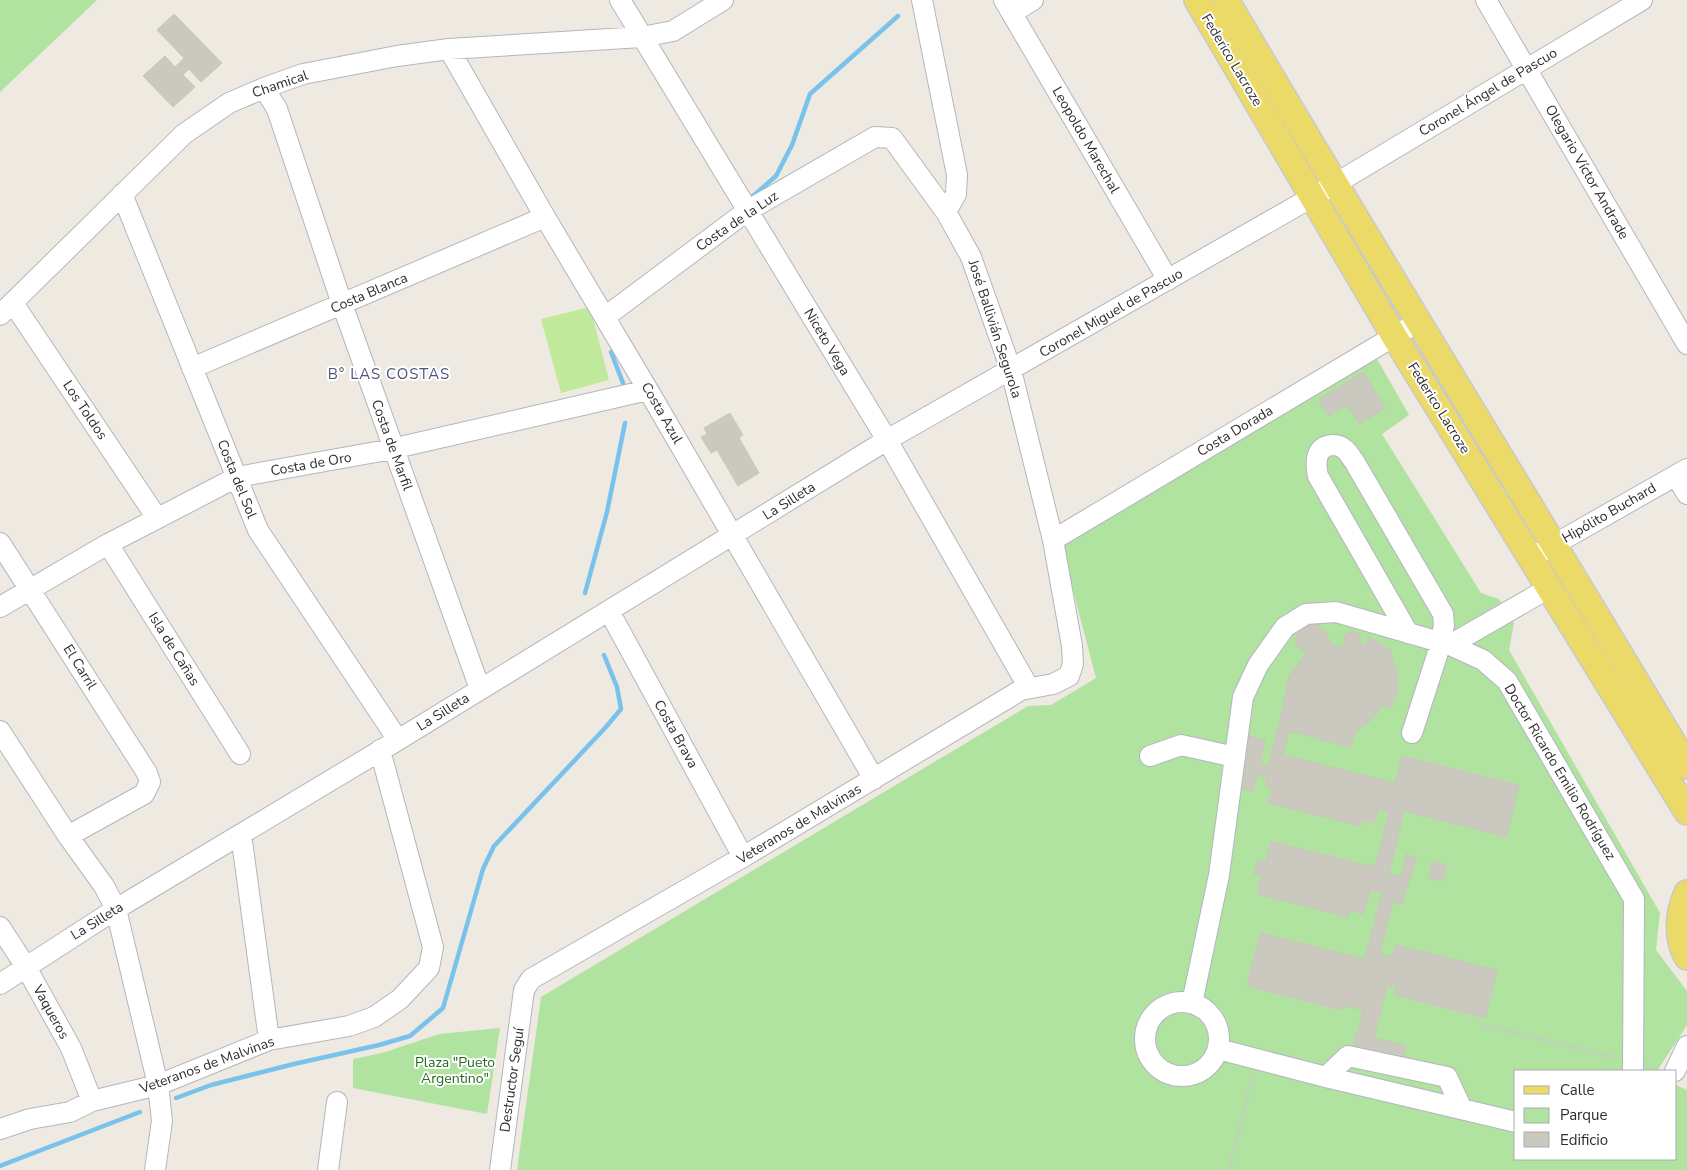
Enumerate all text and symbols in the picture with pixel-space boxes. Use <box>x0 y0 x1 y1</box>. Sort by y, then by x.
street label: Federico Lacroze <box>1197 10 1267 110</box>
street label: Coronel Ángel de Pascuo <box>1415 43 1561 141</box>
street label: Chamical <box>249 65 311 102</box>
street label: Leopoldo Marechal <box>1048 83 1125 197</box>
street label: Olegario Víctor Andrade <box>1541 101 1633 243</box>
street label: Costa de la Luz <box>692 186 782 256</box>
street label: José Ballivián Segurola <box>963 256 1026 401</box>
street label: Coronel Miguel de Pascuo <box>1036 264 1187 362</box>
street label: Costa Blanca <box>327 268 411 318</box>
street label: Niceto Vega <box>799 305 855 379</box>
street label: Federico Lacroze <box>1403 359 1475 457</box>
district label: B° LAS COSTAS <box>328 364 450 384</box>
street label: Los Toldos <box>58 377 112 444</box>
street label: Costa Azul <box>637 379 688 448</box>
street label: Costa de Marfil <box>367 397 418 494</box>
street label: Costa Dorada <box>1193 401 1277 461</box>
street label: Costa del Sol <box>213 437 262 522</box>
street label: Costa de Oro <box>269 447 353 480</box>
street label: La Silleta <box>759 477 819 525</box>
street label: Hipólito Buchard <box>1558 478 1660 548</box>
street label: Isla de Cañas <box>144 609 204 690</box>
street label: El Carril <box>59 641 102 694</box>
street label: Doctor Ricardo Emilio Rodríguez <box>1500 680 1621 864</box>
street label: La Silleta <box>413 688 473 736</box>
street label: Costa Brava <box>649 696 703 772</box>
street label: Veteranos de Malvinas <box>732 779 865 869</box>
street label: La Silleta <box>67 897 127 945</box>
street label: Vaqueros <box>28 981 74 1043</box>
street label: Destructor Seguí <box>495 1026 529 1133</box>
street label: Veteranos de Malvinas <box>136 1032 277 1099</box>
park label: Plaza "Pueto Argentino" <box>415 1053 495 1088</box>
legend <box>1514 1070 1677 1160</box>
text: Calle <box>1560 1080 1595 1100</box>
text: Parque <box>1560 1105 1608 1125</box>
text: Edificio <box>1560 1130 1608 1150</box>

